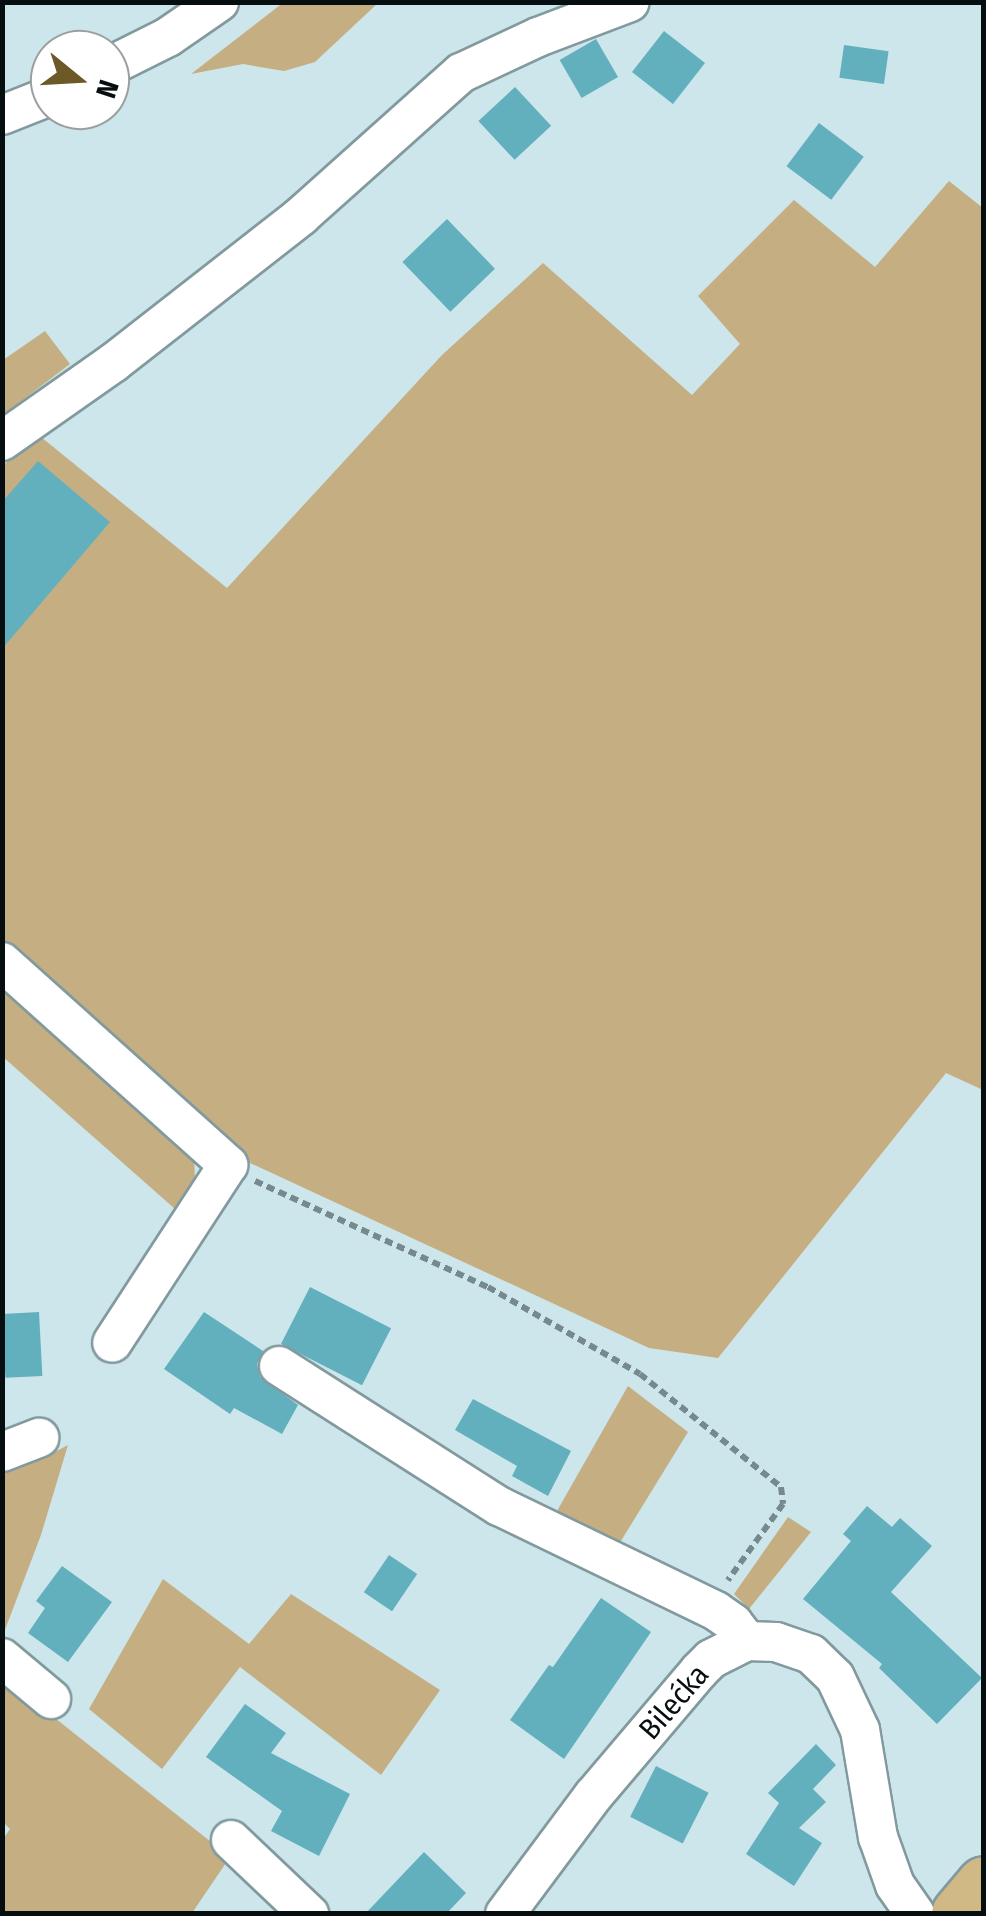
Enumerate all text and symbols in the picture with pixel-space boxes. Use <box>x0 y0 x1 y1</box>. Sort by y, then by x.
north arrow <box>30 30 130 130</box>
text: N <box>89 76 125 102</box>
street label: Bilećka <box>632 1657 716 1747</box>

